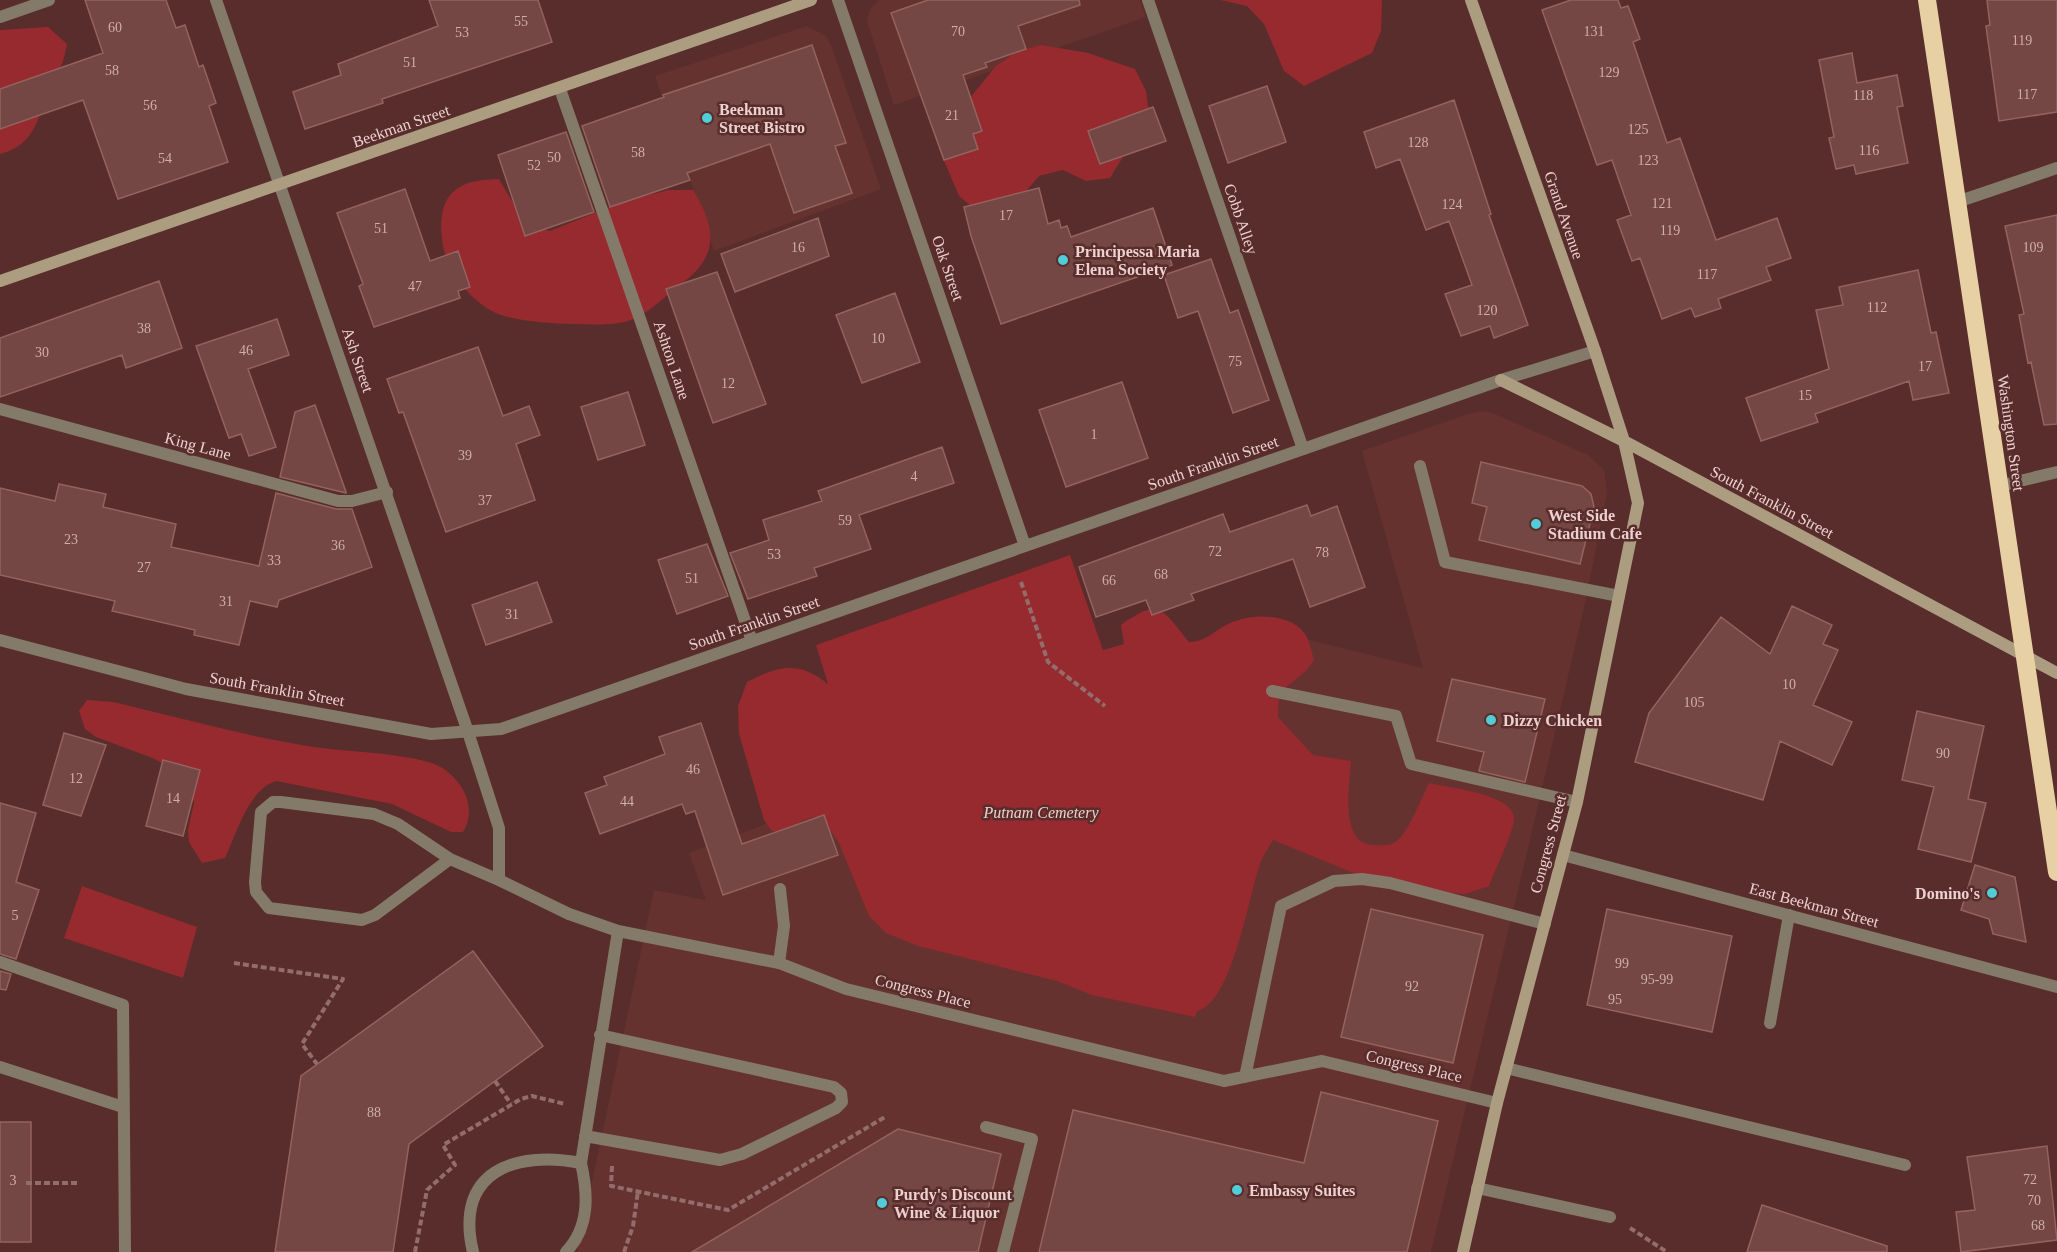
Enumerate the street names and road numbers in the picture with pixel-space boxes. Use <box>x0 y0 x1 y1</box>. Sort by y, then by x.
street label: Beekman Street <box>350 101 452 151</box>
street label: Grand Avenue <box>1541 169 1587 261</box>
street label: Cobb Alley <box>1220 182 1261 257</box>
street label: Oak Street <box>929 233 967 303</box>
street label: Ashton Lane <box>651 318 693 402</box>
street label: Ash Street <box>339 326 377 395</box>
street label: Washington Street <box>1993 374 2028 493</box>
street label: King Lane <box>163 429 233 464</box>
street label: South Franklin Street <box>1146 433 1281 493</box>
street label: South Franklin Street <box>1708 462 1837 542</box>
street label: South Franklin Street <box>687 593 822 653</box>
street label: South Franklin Street <box>208 669 346 709</box>
street label: Congress Street <box>1527 793 1570 895</box>
street label: East Beekman Street <box>1747 880 1881 931</box>
street label: Congress Place <box>873 971 973 1012</box>
street label: Congress Place <box>1364 1047 1464 1086</box>

